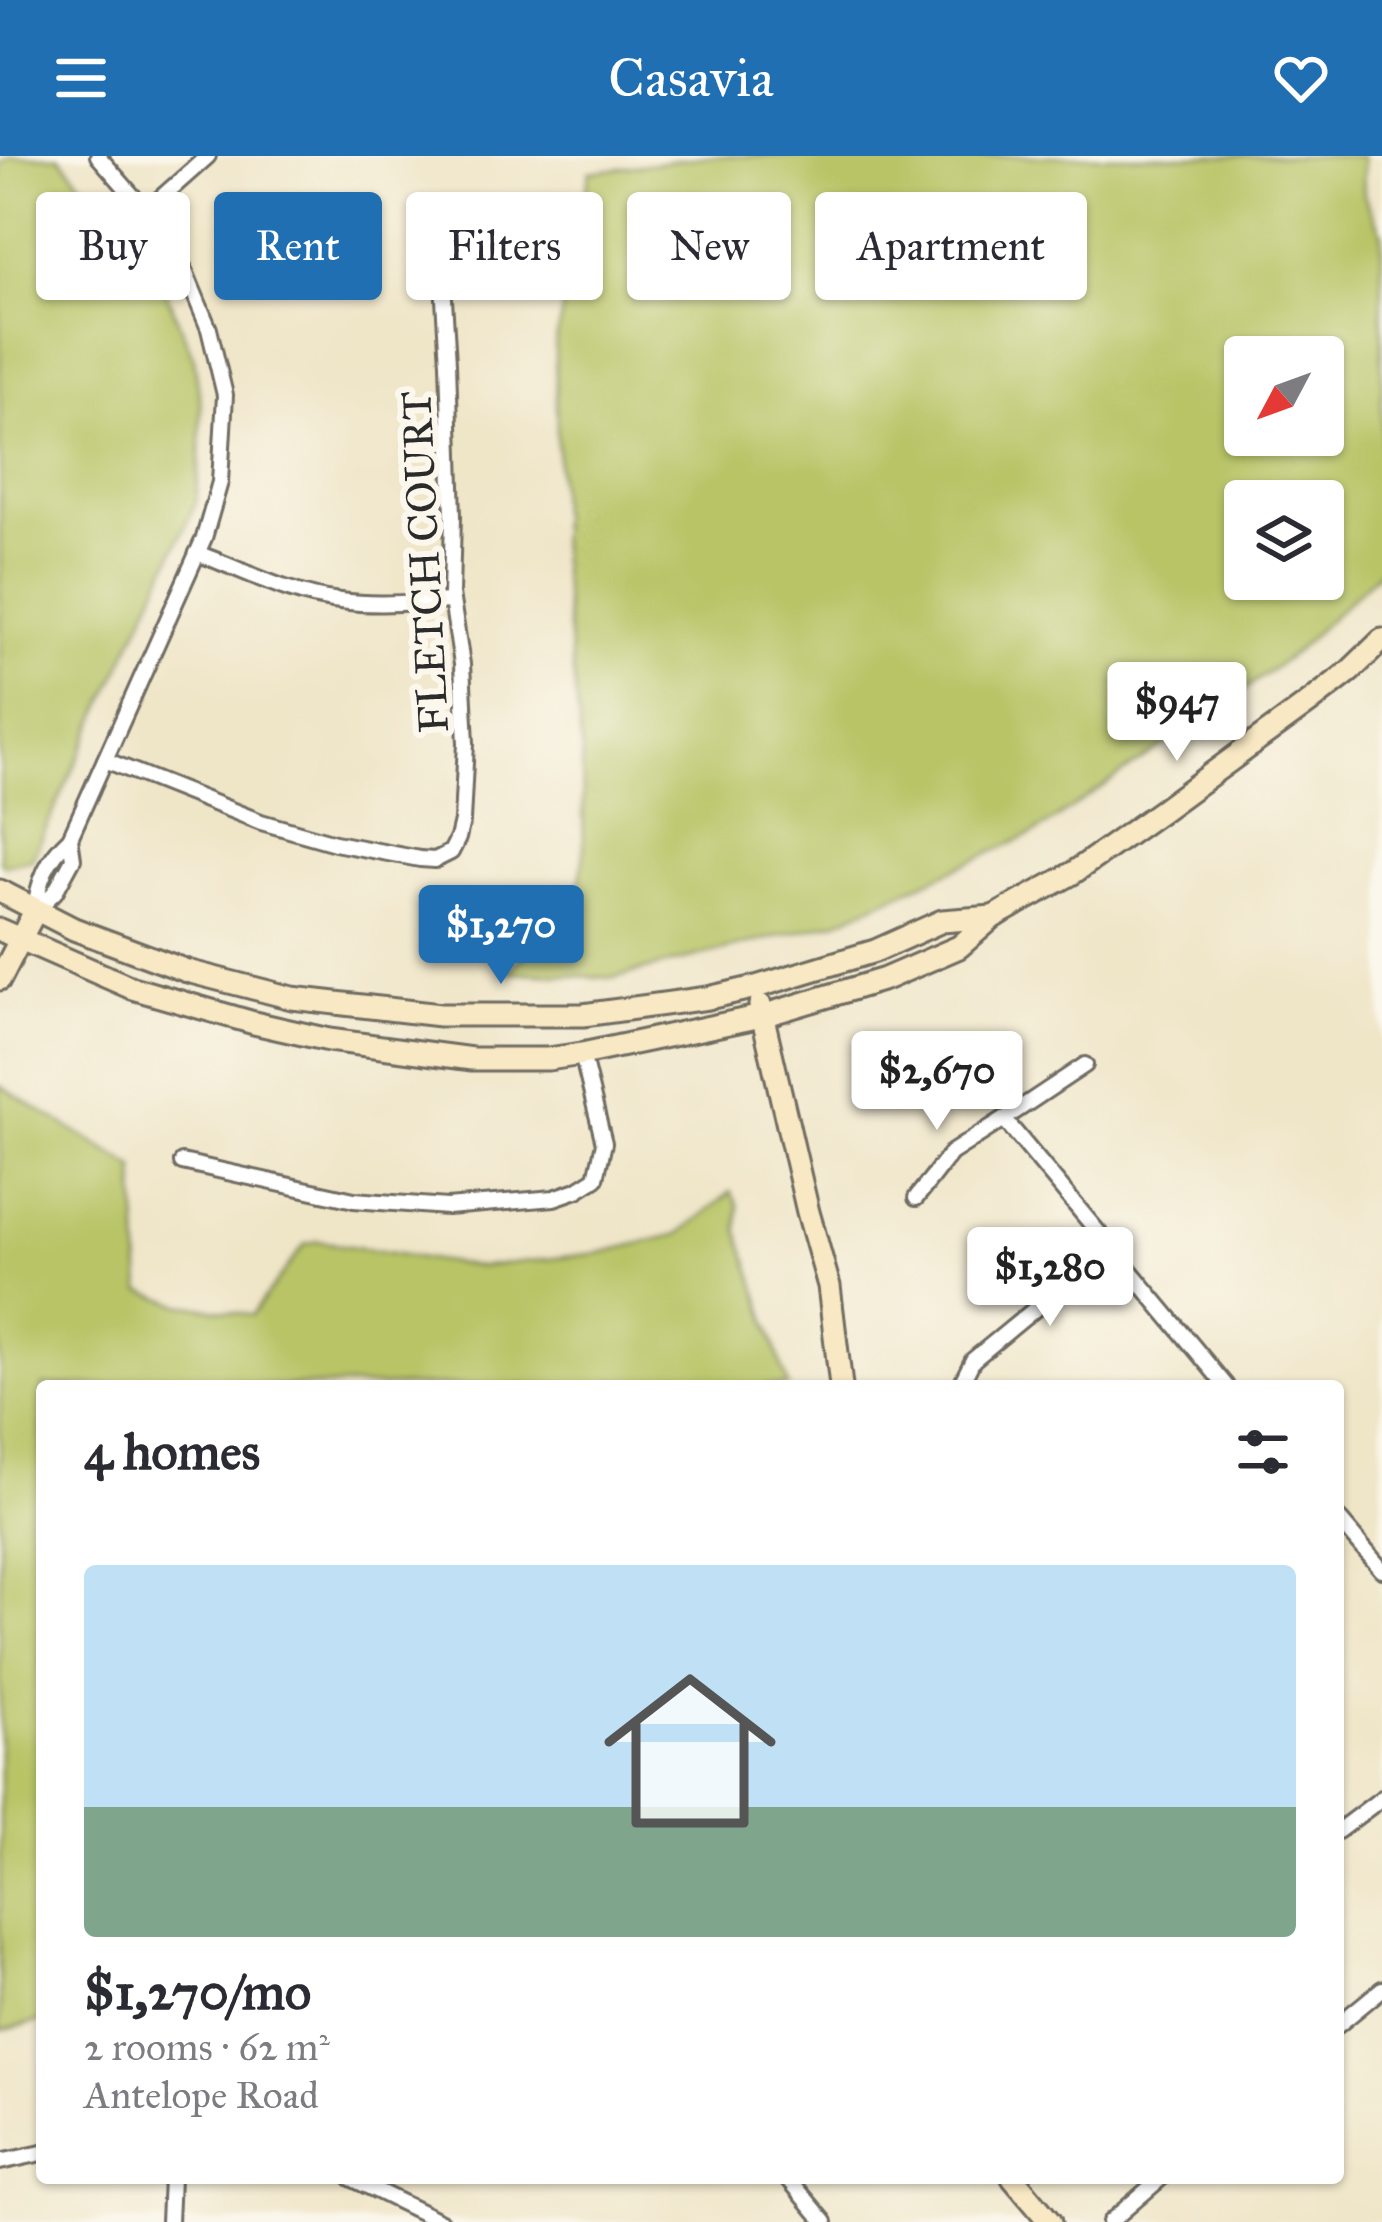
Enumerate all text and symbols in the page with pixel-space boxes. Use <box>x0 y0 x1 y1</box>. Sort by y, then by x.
icon: menu <box>48 45 114 111</box>
text: Casavia <box>608 45 774 111</box>
icon: heart <box>1268 45 1334 111</box>
chip: Buy <box>36 192 190 300</box>
chip: Rent <box>214 192 382 300</box>
chip: Filters <box>406 192 603 300</box>
chip: New <box>627 192 791 300</box>
chip: Apartment <box>815 192 1087 300</box>
north arrow <box>1224 336 1344 456</box>
map controls <box>1224 336 1344 600</box>
street label: FLETCH COURT <box>390 390 460 734</box>
button: layers <box>1224 480 1344 600</box>
pin: $947 <box>1106 662 1248 764</box>
text: $947 <box>1134 677 1220 725</box>
pin: $1,270 <box>403 885 599 987</box>
text: $1,270 <box>446 900 556 948</box>
pin: $2,670 <box>839 1031 1035 1133</box>
text: $2,670 <box>878 1046 996 1094</box>
pin: $1,280 <box>952 1227 1148 1329</box>
text: $1,280 <box>994 1242 1106 1290</box>
icon: filters <box>1230 1419 1296 1485</box>
text: 4 homes <box>84 1421 260 1483</box>
icon: home <box>582 1643 798 1859</box>
text: $1,270/mo <box>84 1961 311 2023</box>
text: 2 rooms · 62 m² <box>84 2023 330 2071</box>
text: Antelope Road <box>84 2071 319 2119</box>

